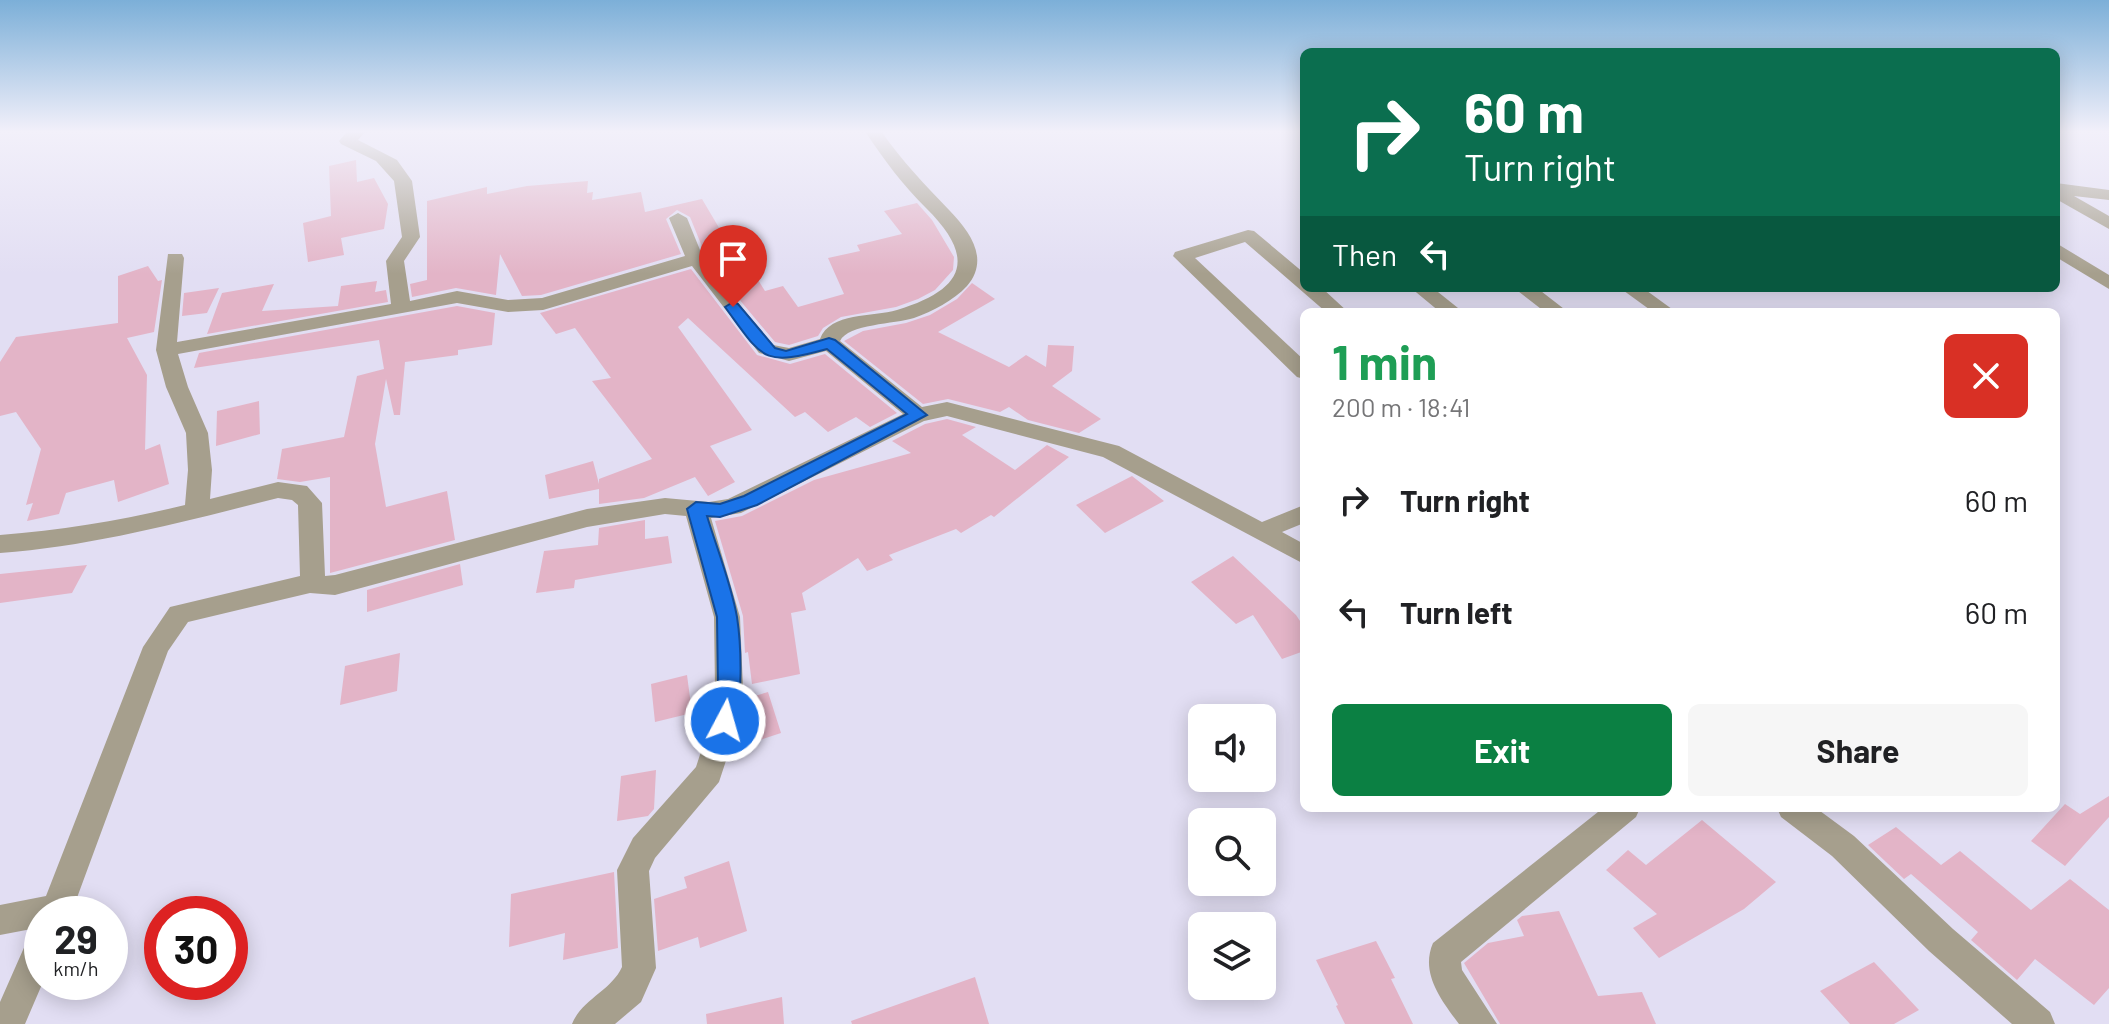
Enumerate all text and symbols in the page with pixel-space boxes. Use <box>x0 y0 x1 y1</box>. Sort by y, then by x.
text: 60 m <box>1464 77 1584 144</box>
icon: right <box>1332 80 1436 184</box>
text: Turn right <box>1464 145 1616 188</box>
pin <box>699 225 767 307</box>
icon: left <box>1413 232 1457 276</box>
text: Then <box>1332 236 1397 272</box>
icon: arrive <box>711 237 755 281</box>
text: 1 min <box>1332 332 1437 390</box>
button: close <box>1944 334 2028 418</box>
text: 200 m · 18:41 <box>1332 391 1470 422</box>
icon: right <box>1332 478 1376 522</box>
text: Turn right <box>1400 482 1530 518</box>
text: 60 m <box>1965 482 2028 518</box>
icon: left <box>1332 590 1376 634</box>
text: Turn left <box>1400 594 1513 630</box>
text: 60 m <box>1965 594 2028 630</box>
position arrow <box>683 679 767 763</box>
map controls <box>1188 704 1276 1000</box>
button: sound <box>1188 704 1276 792</box>
button: Exit <box>1332 704 1672 796</box>
button: Share <box>1688 704 2028 796</box>
button: search <box>1188 808 1276 896</box>
speed limit sign: 30 <box>144 896 248 1000</box>
button: layers <box>1188 912 1276 1000</box>
text: 29 <box>54 914 98 962</box>
text: km/h <box>53 956 99 980</box>

